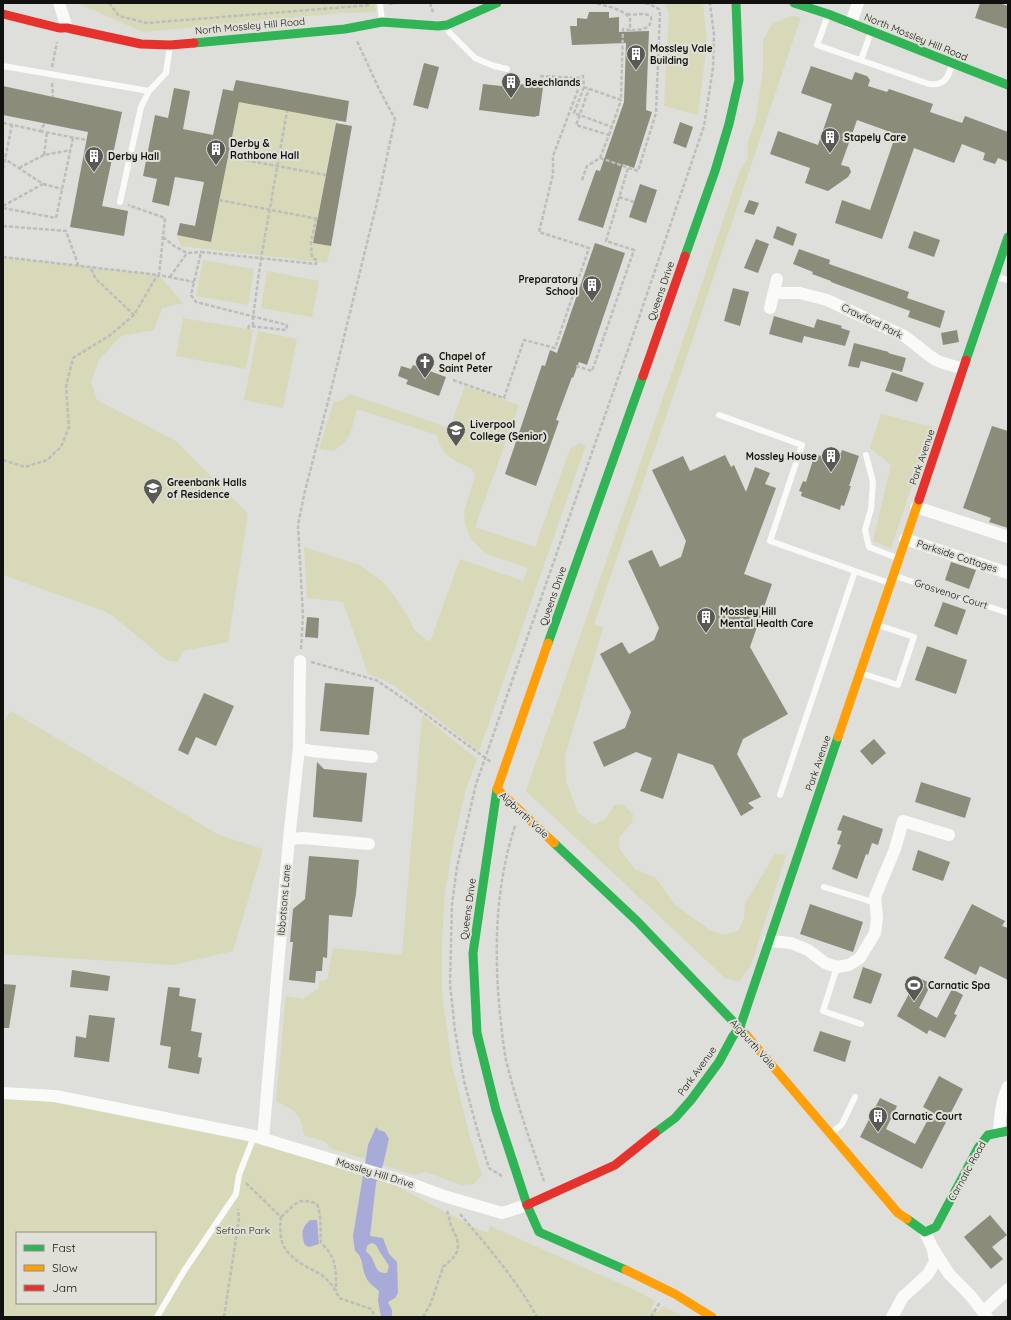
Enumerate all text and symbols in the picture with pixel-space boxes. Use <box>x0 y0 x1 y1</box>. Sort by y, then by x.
street label: North Mossley Hill Road <box>862 10 970 64</box>
street label: North Mossley Hill Road <box>194 15 306 37</box>
place label: Mossley Vale Building <box>650 42 713 67</box>
building icon: Mossley Vale Building <box>625 43 647 71</box>
building icon: Beechlands <box>500 71 522 99</box>
place label: Beechlands <box>525 76 581 89</box>
building icon: Stapely Care <box>819 126 841 154</box>
place label: Stapely Care <box>844 131 906 144</box>
place label: Derby & Rathbone Hall <box>230 137 299 162</box>
building icon: Derby & Rathbone Hall <box>205 138 227 166</box>
building icon: Derby Hall <box>83 145 105 173</box>
place label: Derby Hall <box>108 150 159 163</box>
street label: Queens Drive <box>645 259 677 322</box>
place label: Preparatory School <box>518 273 578 298</box>
building icon: Preparatory School <box>581 274 603 302</box>
street label: Crawford Park <box>839 301 905 341</box>
place label: Chapel of Saint Peter <box>439 350 493 375</box>
church icon: Chapel of Saint Peter <box>414 351 436 379</box>
place label: Liverpool College (Senior) <box>470 418 547 443</box>
school or university icon: Liverpool College (Senior) <box>445 419 467 447</box>
street label: Park Avenue <box>906 427 938 487</box>
building icon: Mossley House <box>820 445 842 473</box>
place label: Mossley House <box>746 450 817 463</box>
place label: Greenbank Halls of Residence <box>167 476 247 501</box>
school or university icon: Greenbank Halls of Residence <box>142 477 164 505</box>
street label: Parkside Cottages <box>915 537 999 575</box>
street label: Queens Drive <box>537 564 569 627</box>
street label: Grosvenor Court <box>913 576 990 612</box>
place label: Mossley Hill Mental Health Care <box>720 605 813 630</box>
building icon: Mossley Hill Mental Health Care <box>695 606 717 634</box>
street label: Park Avenue <box>802 733 834 793</box>
street label: Aigburth Vale <box>497 789 552 841</box>
street label: Ibbotsons Lane <box>274 864 294 936</box>
street label: Queens Drive <box>457 877 479 941</box>
sports icon: Carnatic Spa <box>903 974 925 1002</box>
place label: Carnatic Spa <box>928 979 990 992</box>
street label: Aigburth Vale <box>727 1016 779 1072</box>
street label: Park Avenue <box>675 1043 720 1098</box>
building icon: Carnatic Court <box>867 1105 889 1133</box>
place label: Carnatic Court <box>892 1110 962 1123</box>
street label: Carnatic Road <box>945 1139 989 1203</box>
street label: Mossley Hill Drive <box>335 1155 416 1191</box>
park label: Sefton Park <box>216 1224 270 1237</box>
legend <box>16 1232 156 1304</box>
text: Fast <box>52 1240 76 1255</box>
text: Slow <box>52 1260 78 1275</box>
text: Jam <box>52 1280 77 1295</box>

